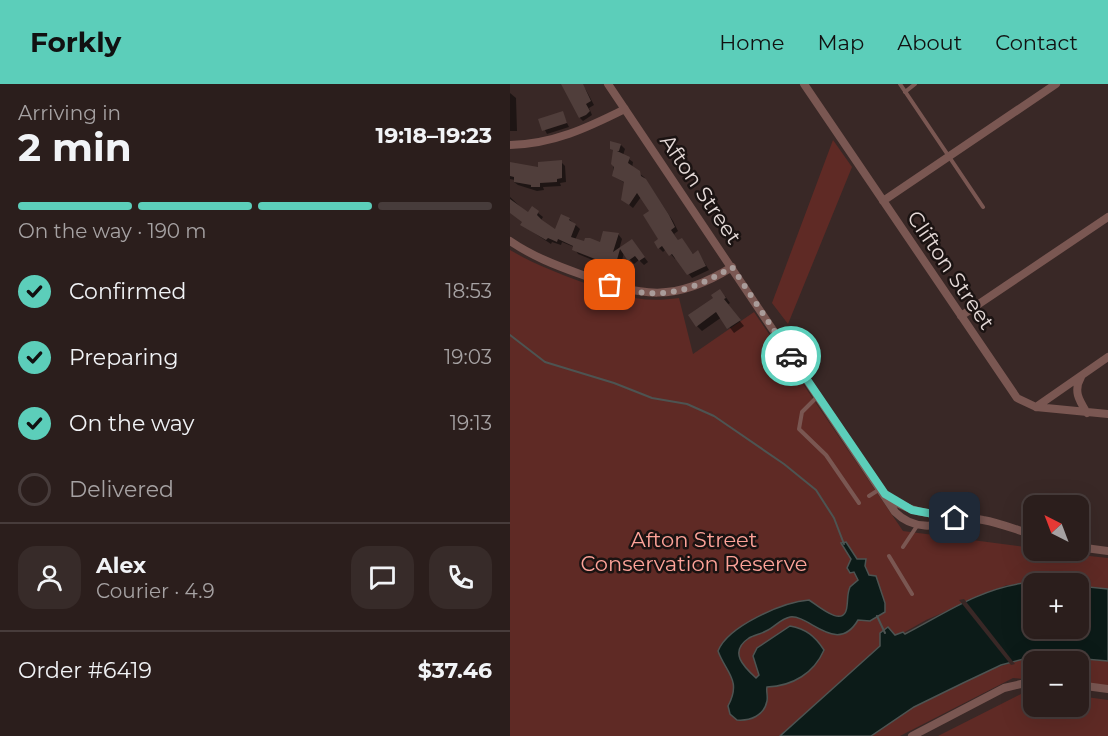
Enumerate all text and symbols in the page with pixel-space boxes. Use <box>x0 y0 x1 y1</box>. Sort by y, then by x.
text: Forkly <box>30 25 121 59</box>
text: Home <box>719 30 784 55</box>
text: Map <box>817 30 864 55</box>
text: About <box>897 30 962 55</box>
text: Contact <box>995 30 1078 55</box>
text: Arriving in <box>18 101 121 125</box>
text: 19:18–19:23 <box>376 122 492 149</box>
text: 2 min <box>18 123 132 171</box>
street label: Afton Street <box>655 130 747 248</box>
street label: Clifton Street <box>902 206 1000 334</box>
text: On the way · 190 m <box>18 219 207 243</box>
pin <box>584 259 635 310</box>
icon: bag <box>593 268 626 301</box>
icon: check <box>18 275 51 308</box>
text: Confirmed <box>69 278 186 305</box>
text: 18:53 <box>445 279 492 303</box>
courier <box>761 326 821 386</box>
icon: car <box>775 340 808 373</box>
icon: check <box>18 341 51 374</box>
text: Preparing <box>69 344 178 371</box>
text: 19:03 <box>444 345 492 369</box>
icon: check <box>18 407 51 440</box>
text: On the way <box>69 410 194 437</box>
text: 19:13 <box>450 411 492 435</box>
text: Delivered <box>69 476 174 503</box>
pin <box>929 492 980 543</box>
north arrow <box>1023 495 1089 561</box>
map controls <box>1023 495 1089 717</box>
icon: home <box>938 501 971 534</box>
park label: Afton Street Conservation Reserve <box>580 527 808 576</box>
button: person <box>18 546 81 609</box>
button: chat <box>351 546 414 609</box>
button: phone <box>429 546 492 609</box>
text: Alex <box>96 552 146 579</box>
button: + <box>1023 573 1089 639</box>
text: Courier · 4.9 <box>96 579 215 603</box>
button: − <box>1023 651 1089 717</box>
text: Order #6419 <box>18 657 152 684</box>
text: $37.46 <box>418 657 492 684</box>

